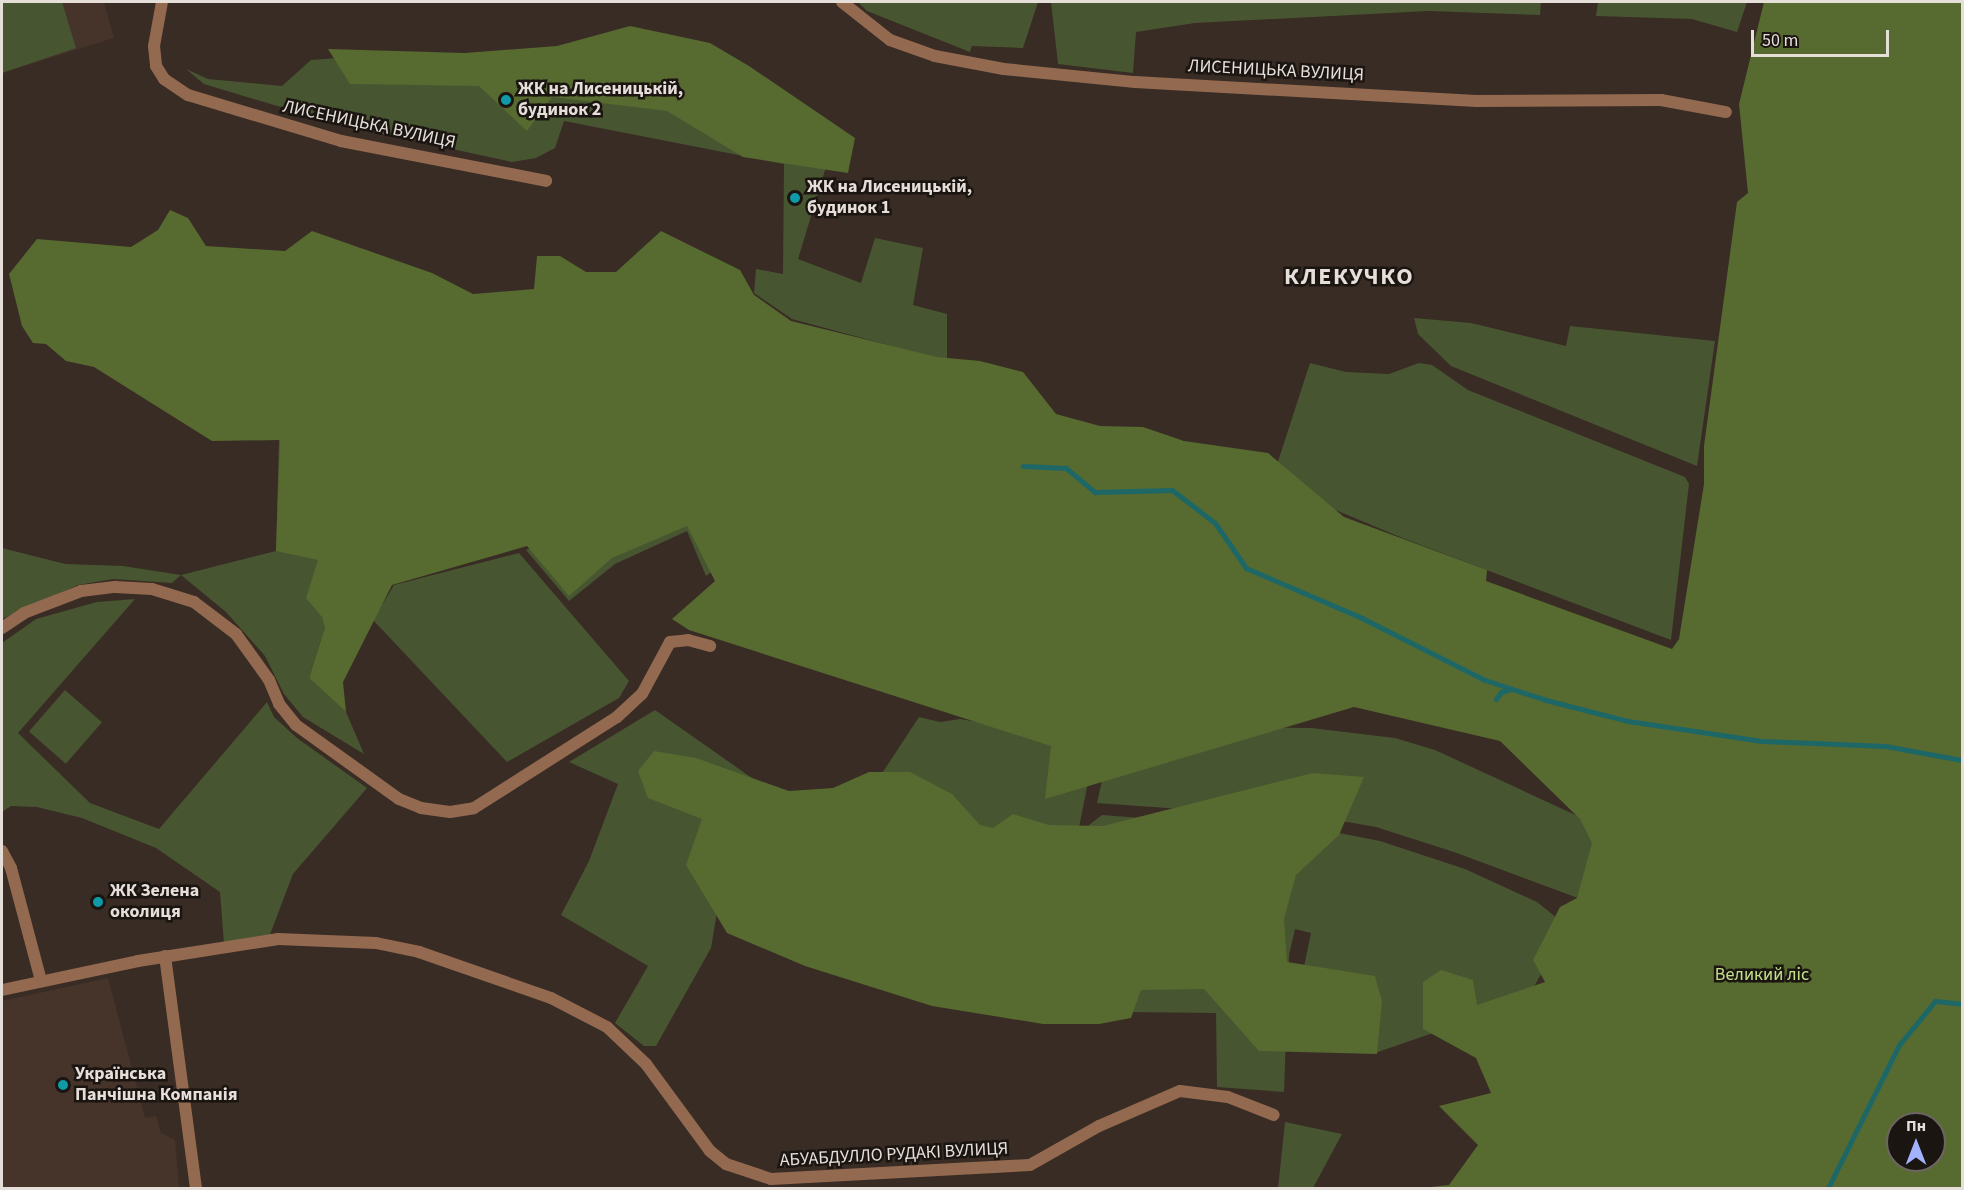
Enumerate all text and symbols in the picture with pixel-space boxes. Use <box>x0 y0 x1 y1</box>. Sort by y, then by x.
scale bar <box>1754 18 1892 56</box>
text: 50 m <box>1762 28 1798 53</box>
street label: ЛИСЕНИЦЬКА ВУЛИЦЯ <box>1188 56 1364 86</box>
place label: ЖК на Лисеницькій, будинок 2 <box>518 79 683 122</box>
marker: ЖК на Лисеницькій, будинок 2 <box>499 93 513 107</box>
street label: ЛИСЕНИЦЬКА ВУЛИЦЯ <box>281 96 457 154</box>
place label: ЖК на Лисеницькій, будинок 1 <box>807 177 972 219</box>
marker: ЖК на Лисеницькій, будинок 1 <box>788 191 802 205</box>
district label: КЛЕКУЧКО <box>1284 263 1414 291</box>
place label: ЖК Зелена околиця <box>110 881 199 924</box>
marker: ЖК Зелена околиця <box>91 895 105 909</box>
park label: Великий ліс <box>1715 964 1809 986</box>
place label: Українська Панчішна Компанія <box>75 1064 237 1106</box>
marker: Українська Панчішна Компанія <box>56 1078 70 1092</box>
north arrow <box>1886 1112 1946 1172</box>
text: Пн <box>1906 1115 1926 1137</box>
street label: АБУАБДУЛЛО РУДАКІ ВУЛИЦЯ <box>779 1138 1009 1172</box>

